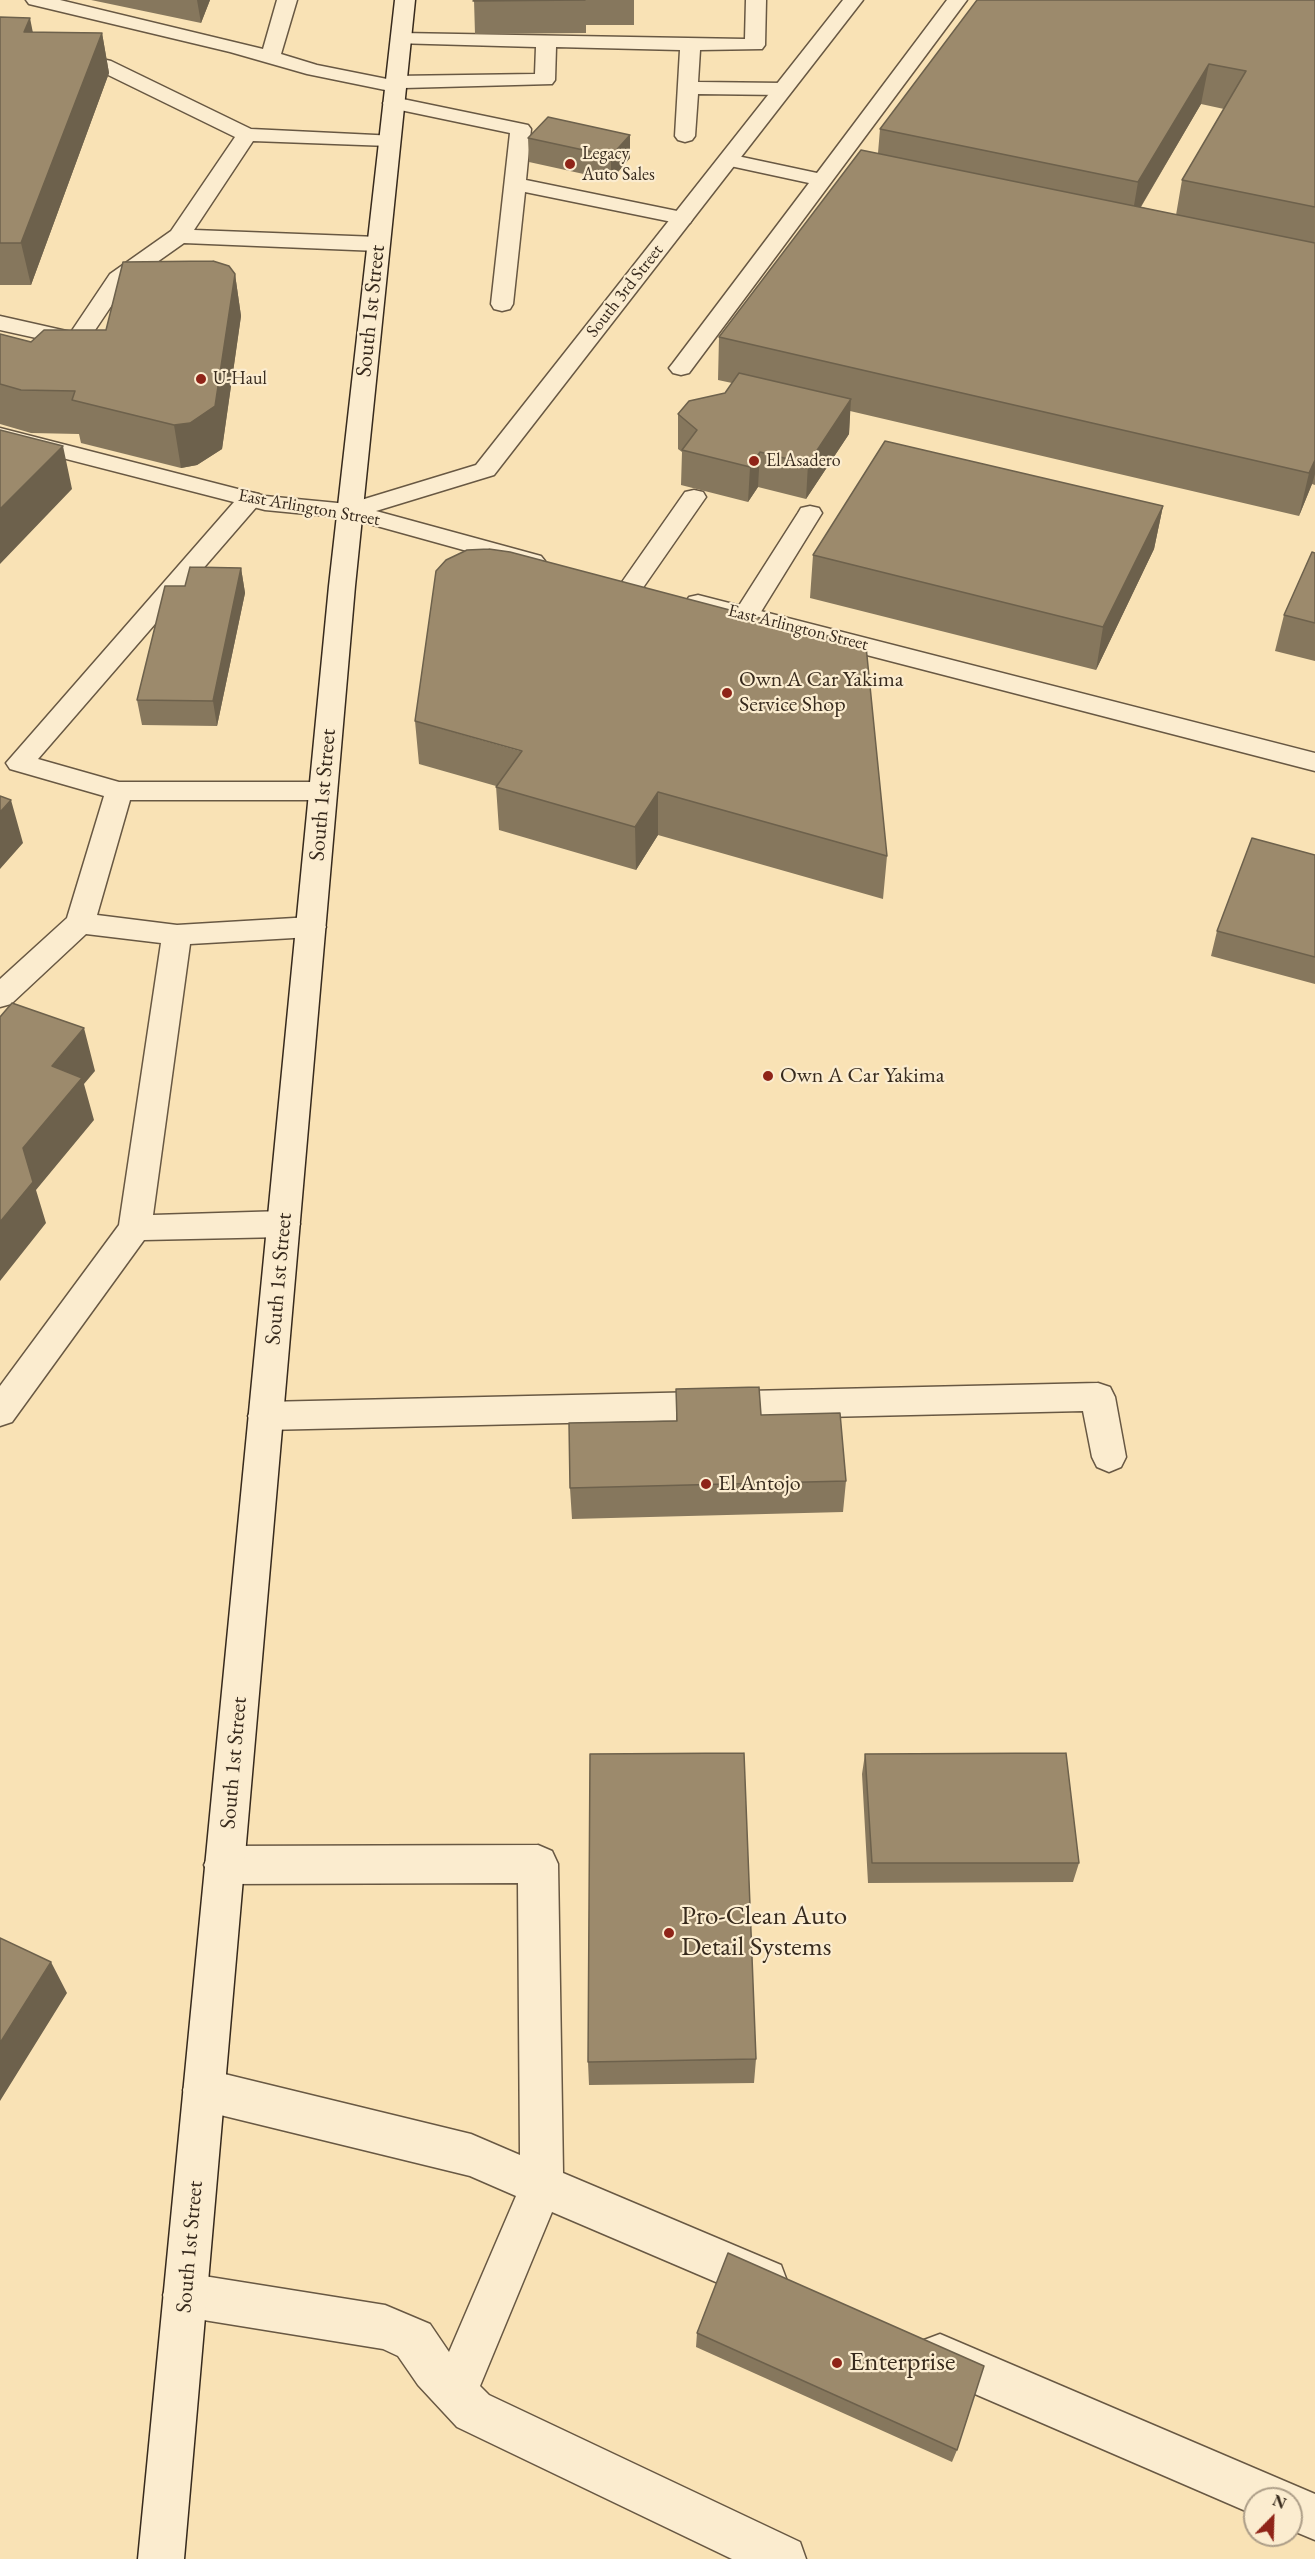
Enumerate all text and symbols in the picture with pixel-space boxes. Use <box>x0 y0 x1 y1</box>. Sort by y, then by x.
place label: Legacy Auto Sales <box>582 143 655 186</box>
marker: Legacy Auto Sales <box>563 157 577 171</box>
street label: South 3rd Street <box>582 240 668 342</box>
street label: South 1st Street <box>351 244 391 378</box>
place label: U-Haul <box>213 368 267 390</box>
marker: U-Haul <box>194 372 208 386</box>
place label: El Asadero <box>766 450 841 472</box>
marker: El Asadero <box>747 454 761 468</box>
street label: East Arlington Street <box>236 485 382 531</box>
street label: East Arlington Street <box>726 600 870 656</box>
place label: Own A Car Yakima Service Shop <box>739 667 904 718</box>
marker: Own A Car Yakima Service Shop <box>720 686 734 700</box>
street label: South 1st Street <box>304 728 342 862</box>
place label: Own A Car Yakima <box>780 1063 945 1089</box>
marker: Own A Car Yakima <box>761 1069 775 1083</box>
street label: South 1st Street <box>260 1212 298 1346</box>
place label: El Antojo <box>718 1471 801 1497</box>
marker: El Antojo <box>699 1477 713 1491</box>
street label: South 1st Street <box>215 1696 253 1830</box>
place label: Pro-Clean Auto Detail Systems <box>681 1901 847 1964</box>
marker: Pro-Clean Auto Detail Systems <box>662 1926 676 1940</box>
street label: South 1st Street <box>171 2180 209 2314</box>
place label: Enterprise <box>849 2347 955 2379</box>
marker: Enterprise <box>830 2356 844 2370</box>
north arrow <box>1243 2487 1303 2547</box>
text: N <box>1269 2490 1290 2514</box>

